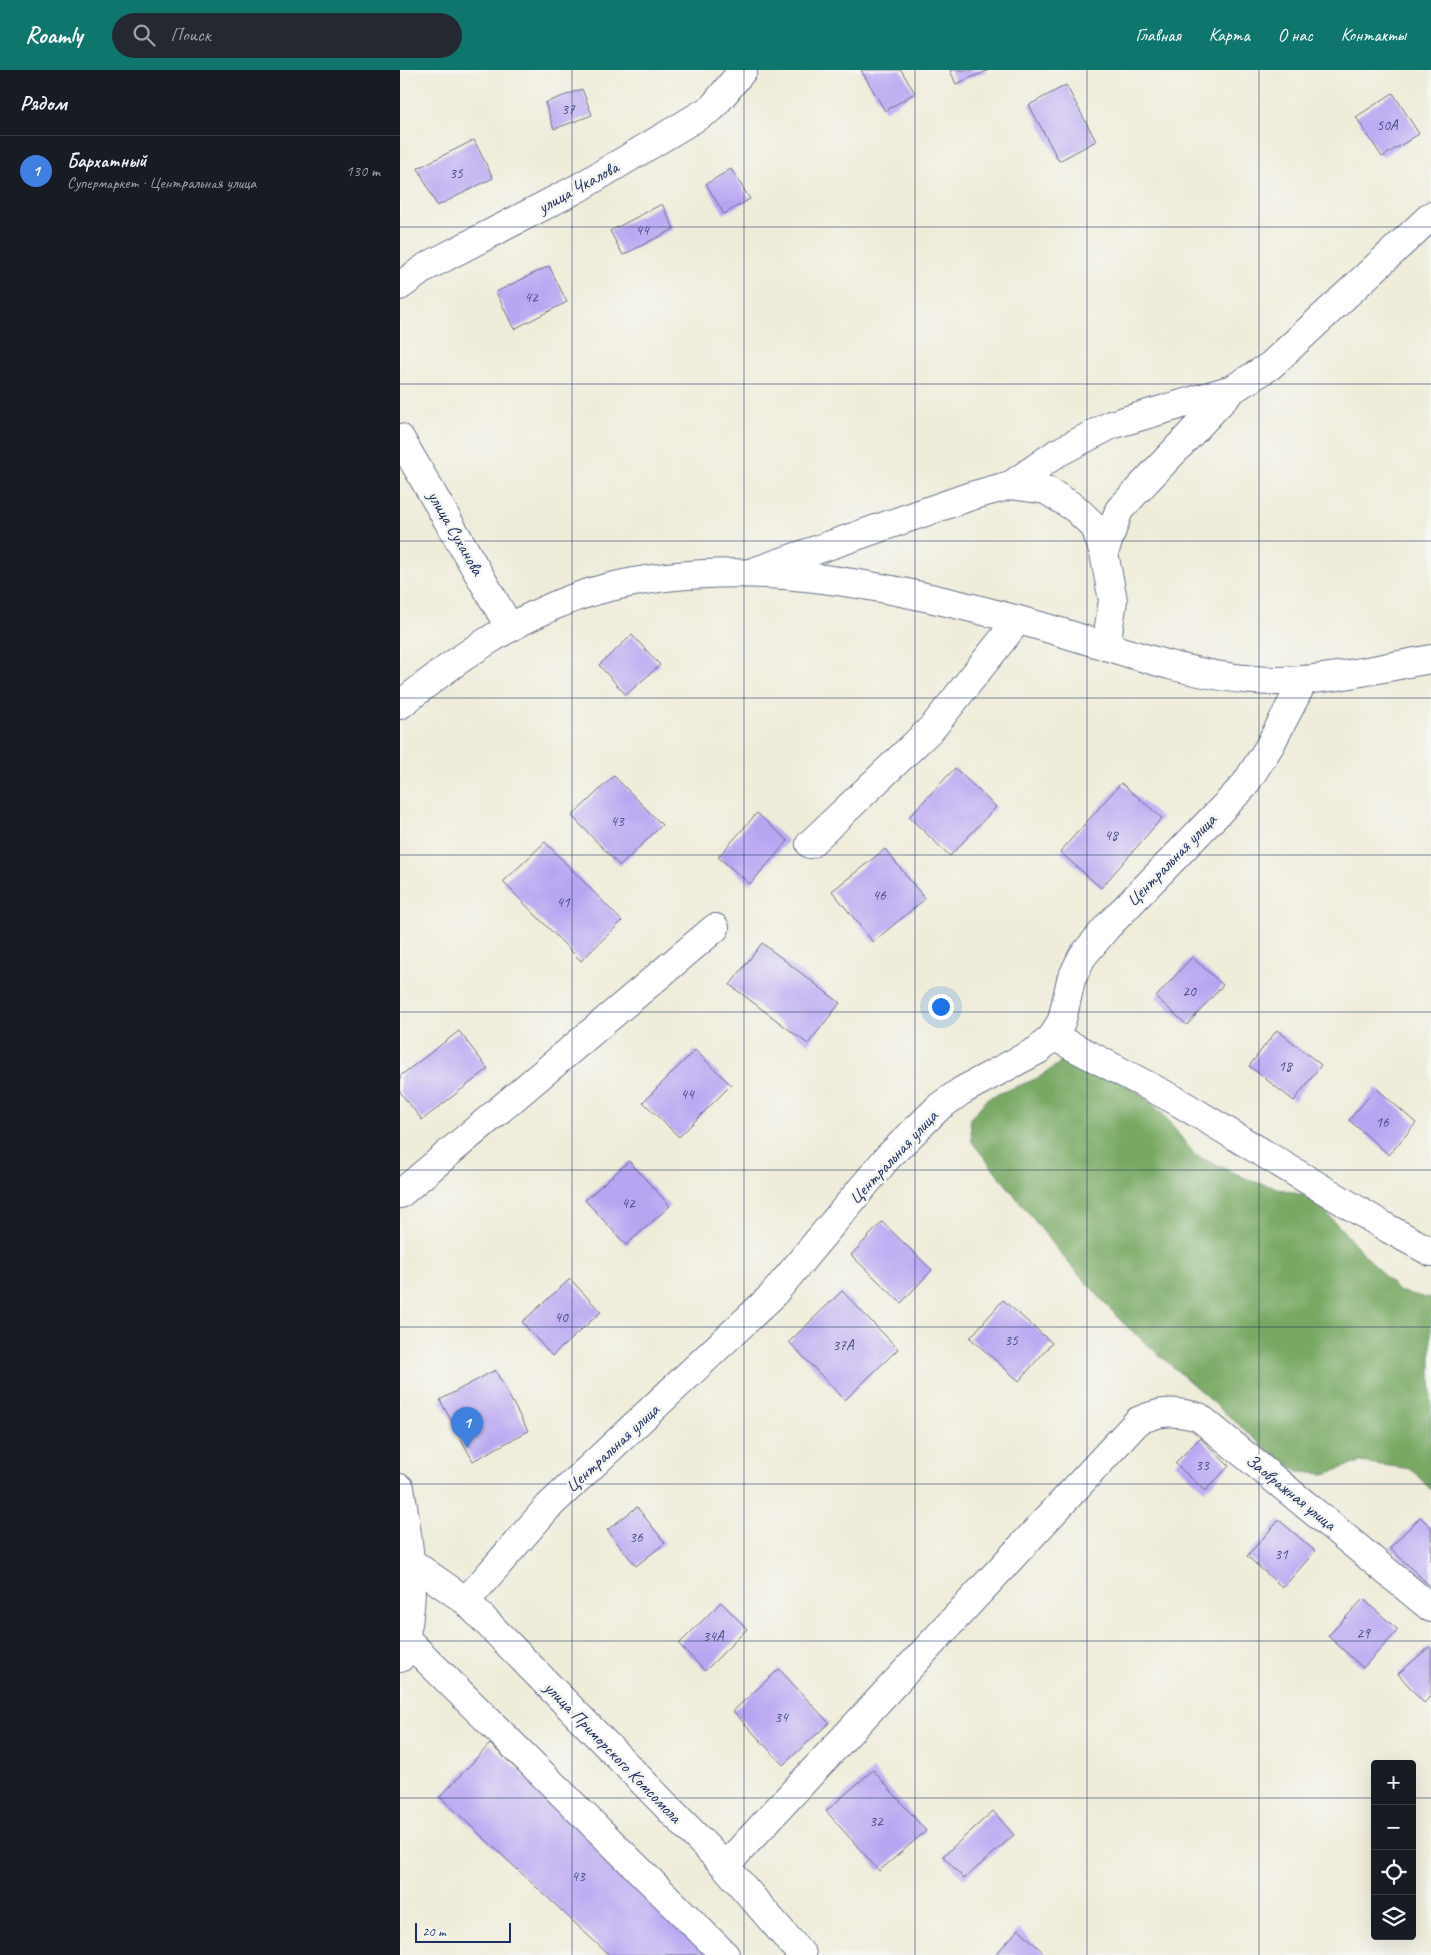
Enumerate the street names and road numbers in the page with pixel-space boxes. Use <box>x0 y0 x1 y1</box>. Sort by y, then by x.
street label: улица Чкалова <box>533 155 623 219</box>
street label: улица Суханова <box>422 486 490 580</box>
street label: Центральная улица <box>1121 808 1222 911</box>
street label: Центральная улица <box>844 1105 943 1209</box>
street label: Центральная улица <box>560 1398 664 1497</box>
street label: Заовражная улица <box>1241 1449 1342 1536</box>
street label: улица Приморского Комсомола <box>539 1676 688 1829</box>

